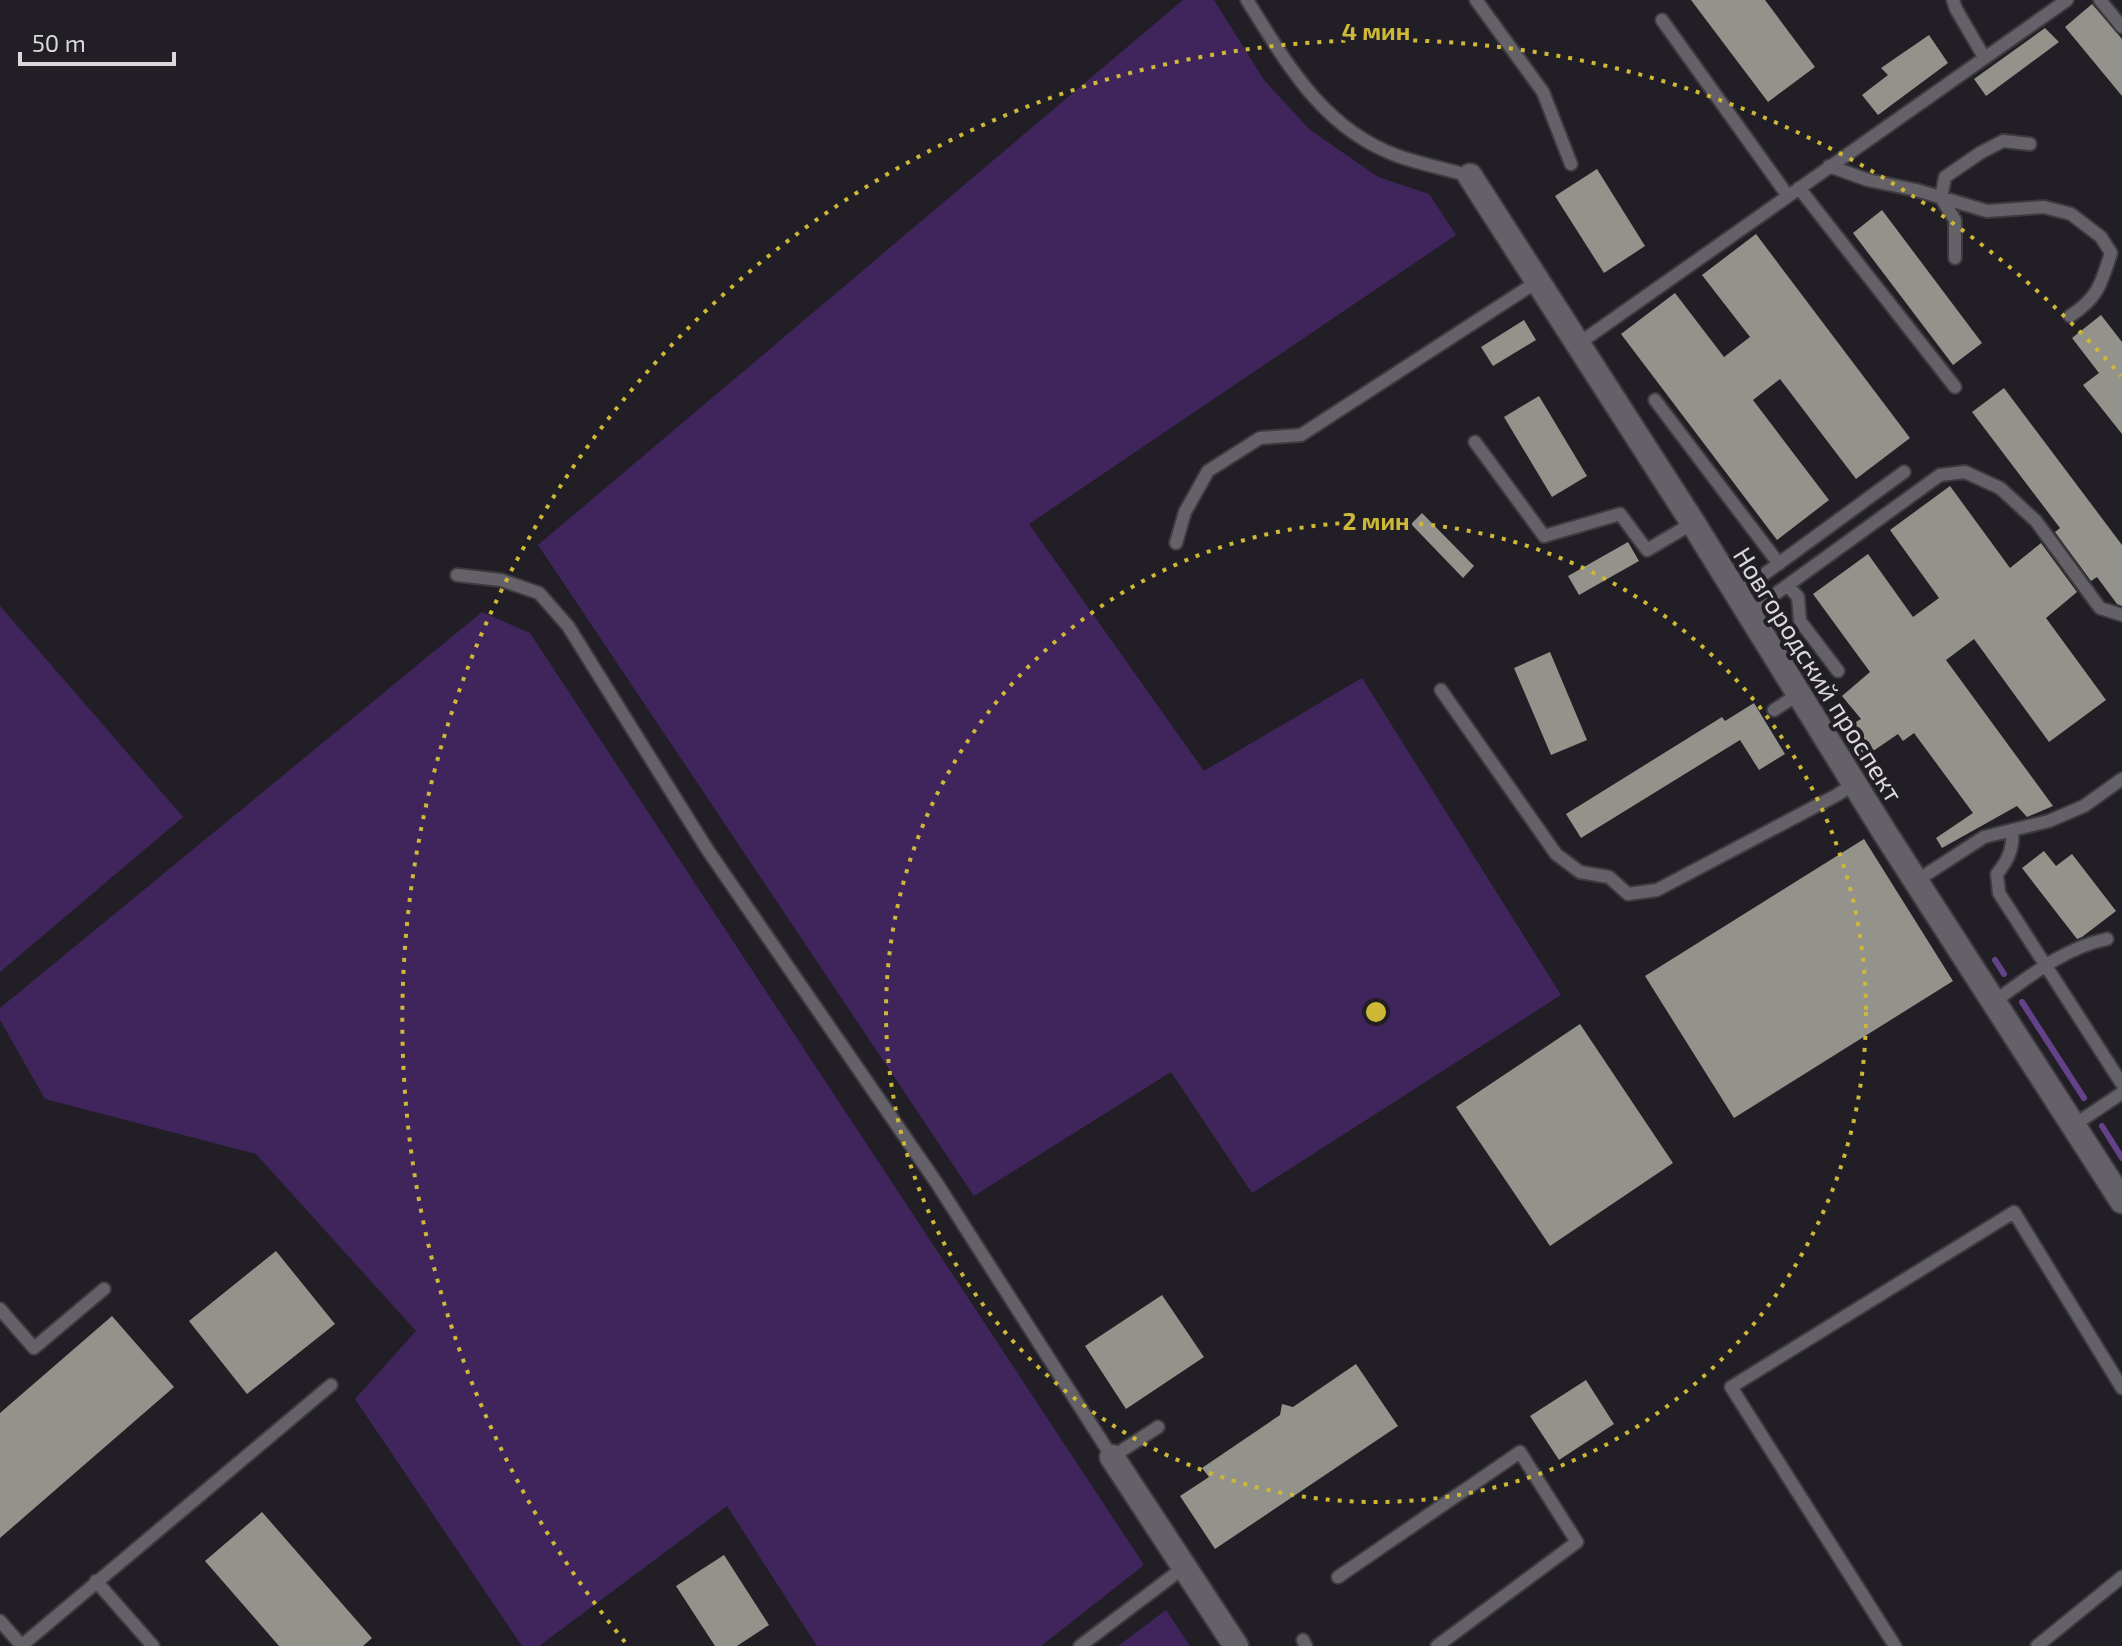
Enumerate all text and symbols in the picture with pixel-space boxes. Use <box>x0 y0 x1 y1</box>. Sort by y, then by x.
scale bar <box>20 16 174 66</box>
text: 4 мин <box>1342 16 1410 45</box>
text: 50 m <box>32 28 86 57</box>
text: 2 мин <box>1342 506 1410 535</box>
street label: Новгородский проспект <box>1728 541 1910 807</box>
centre of rings <box>1362 998 1390 1026</box>

